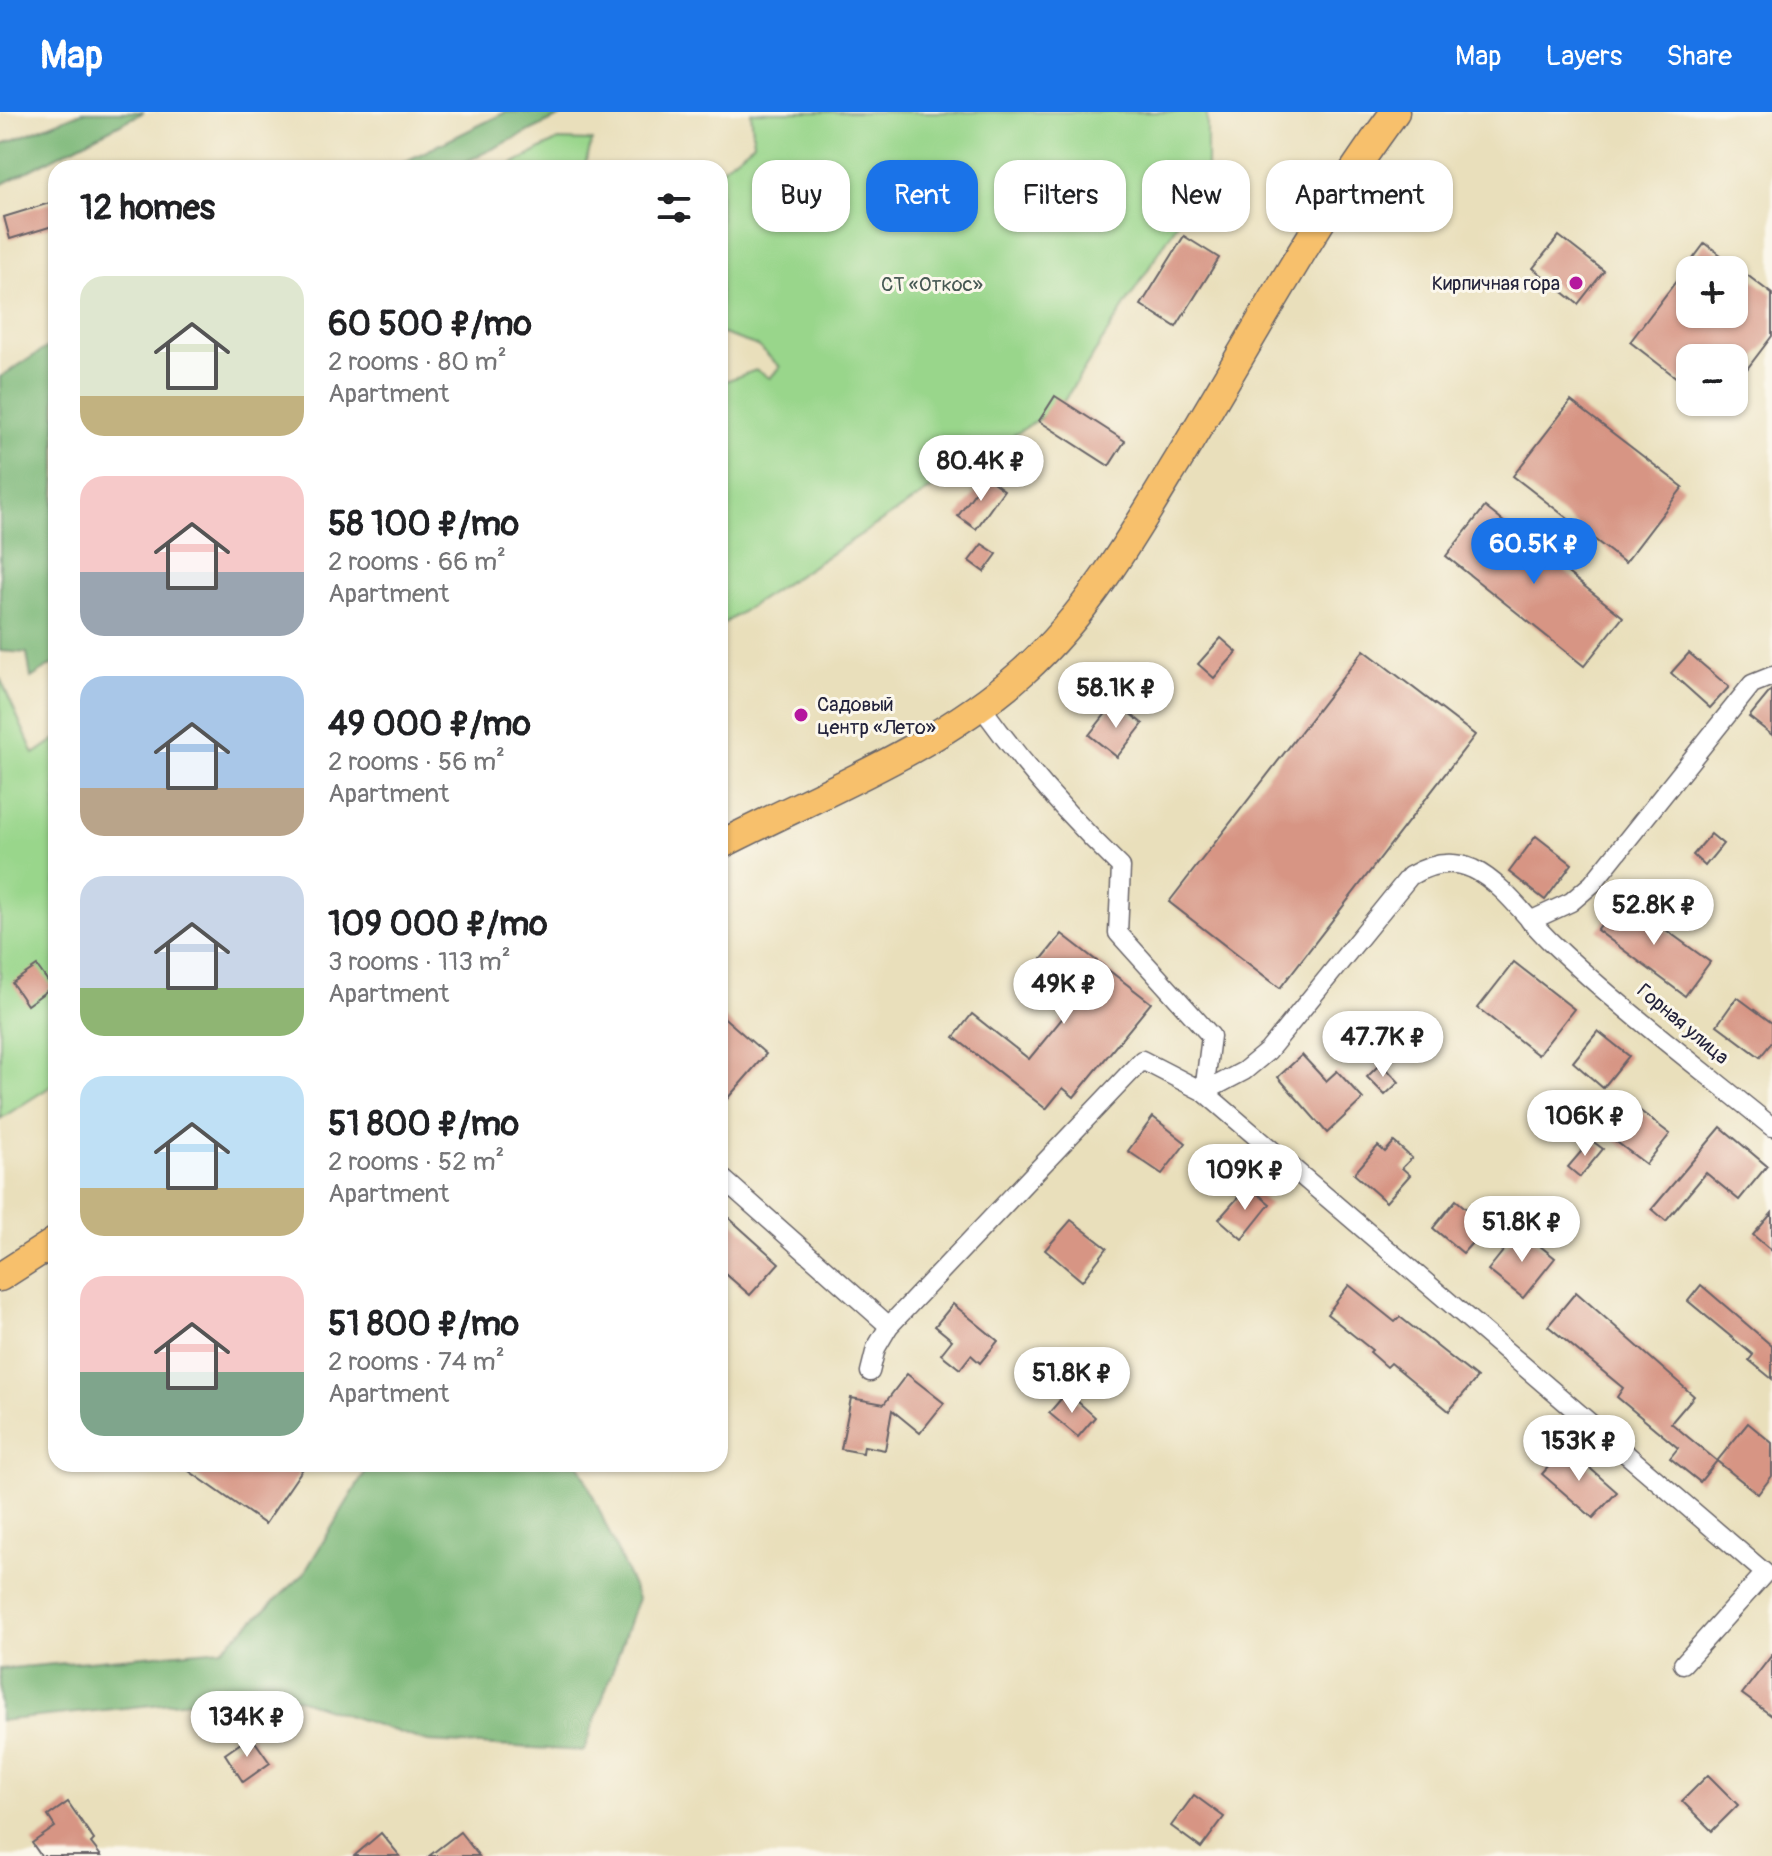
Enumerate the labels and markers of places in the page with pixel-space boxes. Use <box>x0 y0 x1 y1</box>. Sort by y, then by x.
place label: Кирпичная гора <box>1432 271 1560 296</box>
marker: Кирпичная гора <box>1567 274 1585 292</box>
pin: 80.4K ₽ <box>907 435 1055 503</box>
pin: 60.5K ₽ <box>1460 518 1608 586</box>
pin: 58.1K ₽ <box>1042 662 1190 730</box>
place label: Садовый центр «Лето» <box>817 692 936 740</box>
marker: Садовый центр «Лето» <box>792 706 810 724</box>
pin: 52.8K ₽ <box>1580 879 1728 947</box>
pin: 49K ₽ <box>1008 958 1120 1026</box>
pin: 47.7K ₽ <box>1309 1011 1457 1079</box>
pin: 106K ₽ <box>1520 1090 1650 1158</box>
pin: 109K ₽ <box>1180 1144 1310 1212</box>
pin: 51.8K ₽ <box>1448 1196 1596 1264</box>
pin: 51.8K ₽ <box>998 1347 1146 1415</box>
pin: 153K ₽ <box>1514 1415 1644 1483</box>
pin: 134K ₽ <box>182 1691 312 1759</box>

